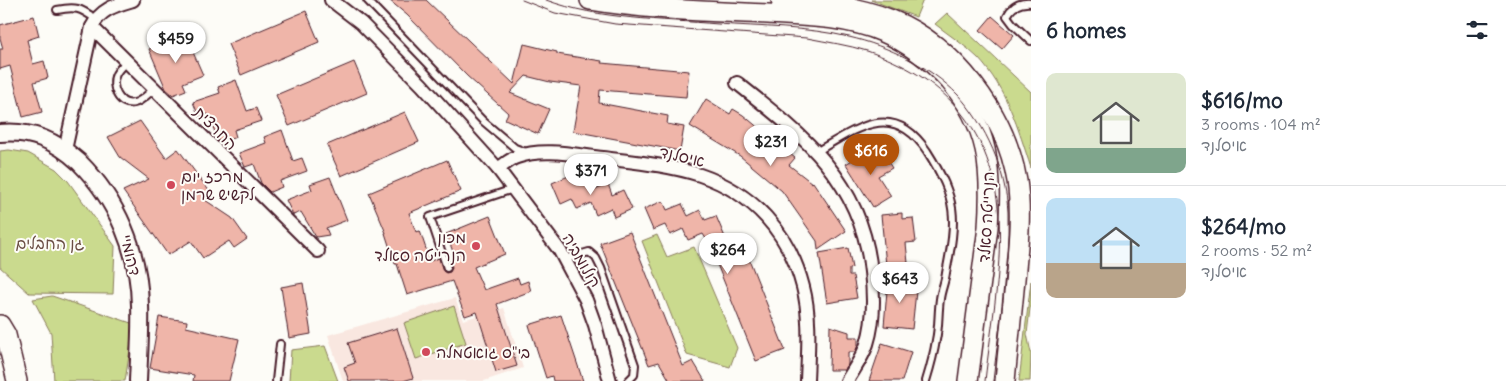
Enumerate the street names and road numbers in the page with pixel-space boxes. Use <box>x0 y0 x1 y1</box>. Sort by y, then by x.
street label: החרצית <box>189 101 242 154</box>
street label: איסלנד <box>657 141 707 171</box>
street label: הנרייטה סאלד <box>974 171 998 263</box>
street label: קולומביה <box>558 229 606 291</box>
street label: דהומיי <box>116 232 146 278</box>

